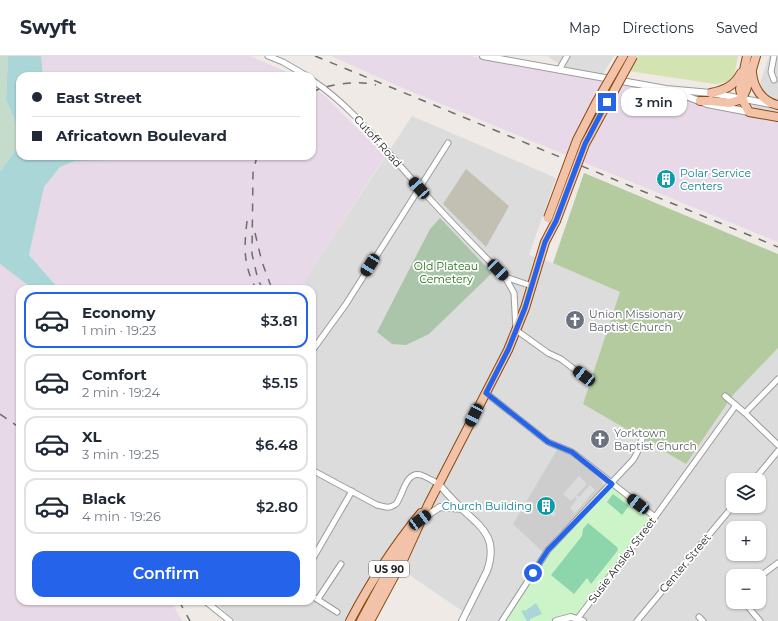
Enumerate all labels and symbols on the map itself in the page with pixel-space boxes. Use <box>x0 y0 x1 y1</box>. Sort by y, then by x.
callout: 3 min <box>621 88 687 116</box>
route end <box>598 93 616 111</box>
street label: Cutoff Road <box>351 112 405 170</box>
place label: Polar Service Centers <box>680 166 751 193</box>
building icon: Polar Service Centers <box>655 168 677 190</box>
car <box>407 175 431 201</box>
car <box>359 252 381 278</box>
car <box>485 257 511 283</box>
park label: Old Plateau Cemetery <box>414 259 478 286</box>
place label: Union Missionary Baptist Church <box>589 307 684 334</box>
church icon: Union Missionary Baptist Church <box>564 309 586 331</box>
car <box>571 364 597 388</box>
car <box>463 402 485 428</box>
place label: Yorktown Baptist Church <box>614 426 697 453</box>
church icon: Yorktown Baptist Church <box>589 428 611 450</box>
car <box>625 492 651 516</box>
building icon: Church Building <box>535 495 557 517</box>
place label: Church Building <box>442 499 532 513</box>
car <box>407 508 433 532</box>
street label: Susie Ansley Street <box>585 514 659 606</box>
street label: Center Street <box>656 530 714 595</box>
road number: US 90 <box>369 561 409 577</box>
route start <box>524 564 542 582</box>

